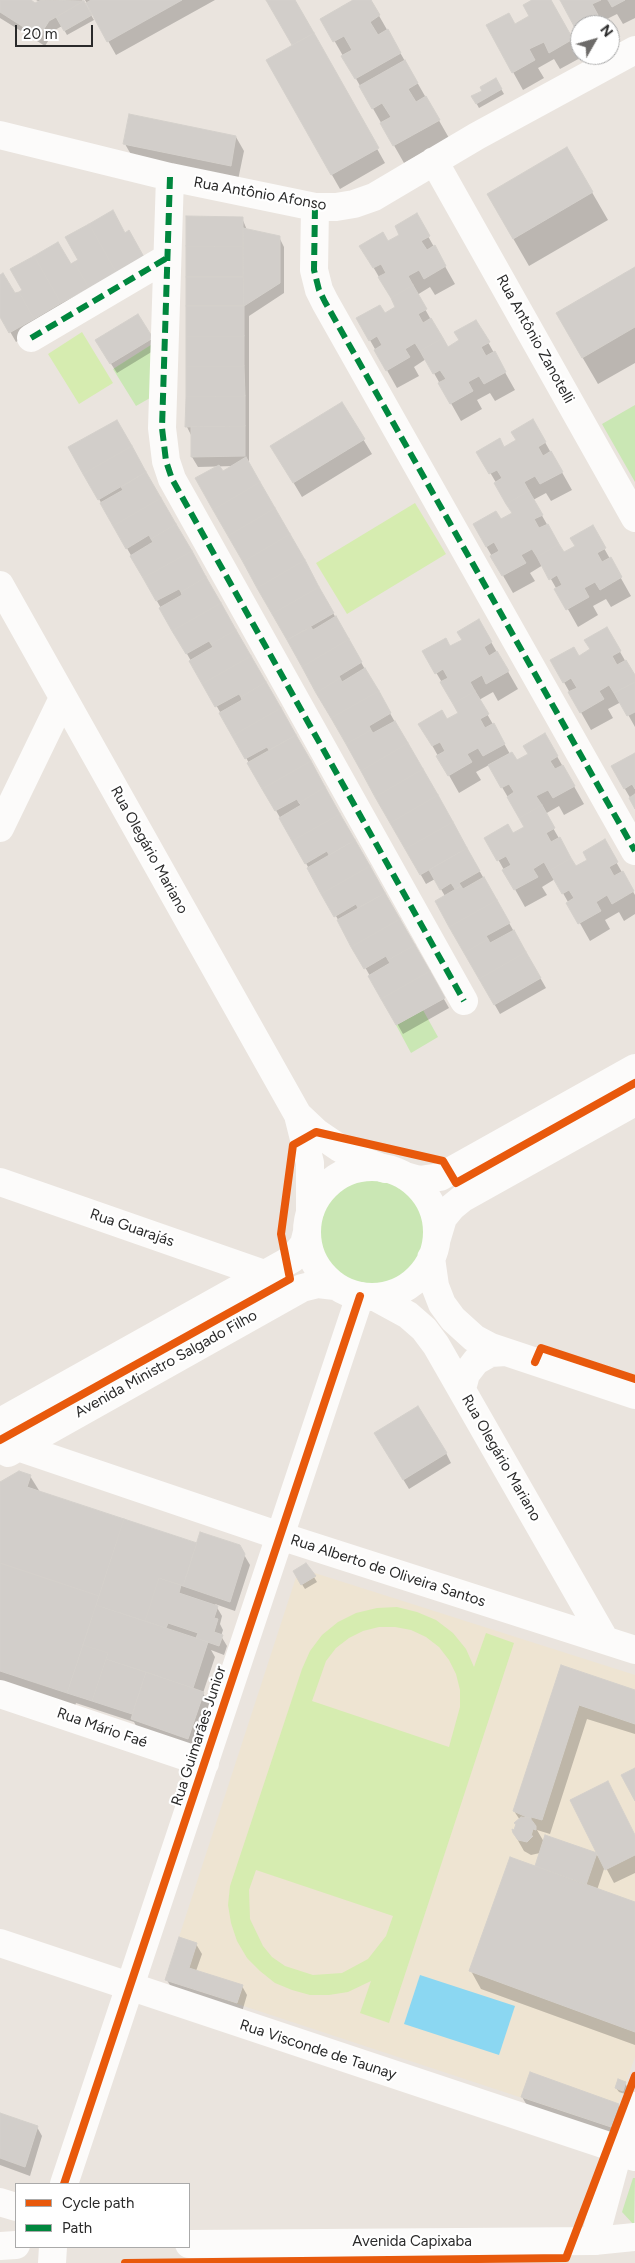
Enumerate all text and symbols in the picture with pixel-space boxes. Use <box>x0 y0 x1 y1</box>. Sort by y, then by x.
scale bar <box>18 15 95 47</box>
north arrow <box>570 15 620 65</box>
text: N <box>596 22 616 41</box>
text: 20 m <box>23 25 57 43</box>
street label: Rua Antônio Afonso <box>192 173 328 215</box>
street label: Rua Antônio Zanotelli <box>492 271 578 407</box>
street label: Rua Olegário Mariano <box>106 783 192 917</box>
street label: Rua Guarajás <box>88 1205 176 1251</box>
street label: Avenida Ministro Salgado Filho <box>72 1306 260 1422</box>
street label: Rua Olegário Mariano <box>457 1391 545 1525</box>
street label: Rua Alberto de Oliveira Santos <box>288 1531 488 1611</box>
street label: Rua Guimarães Junior <box>168 1664 230 1808</box>
street label: Rua Mário Faé <box>54 1704 150 1752</box>
street label: Rua Visconde de Taunay <box>237 2016 399 2084</box>
legend <box>15 2183 190 2248</box>
text: Cycle path <box>62 2194 134 2212</box>
text: Path <box>62 2219 92 2237</box>
street label: Avenida Capixaba <box>352 2233 472 2251</box>

